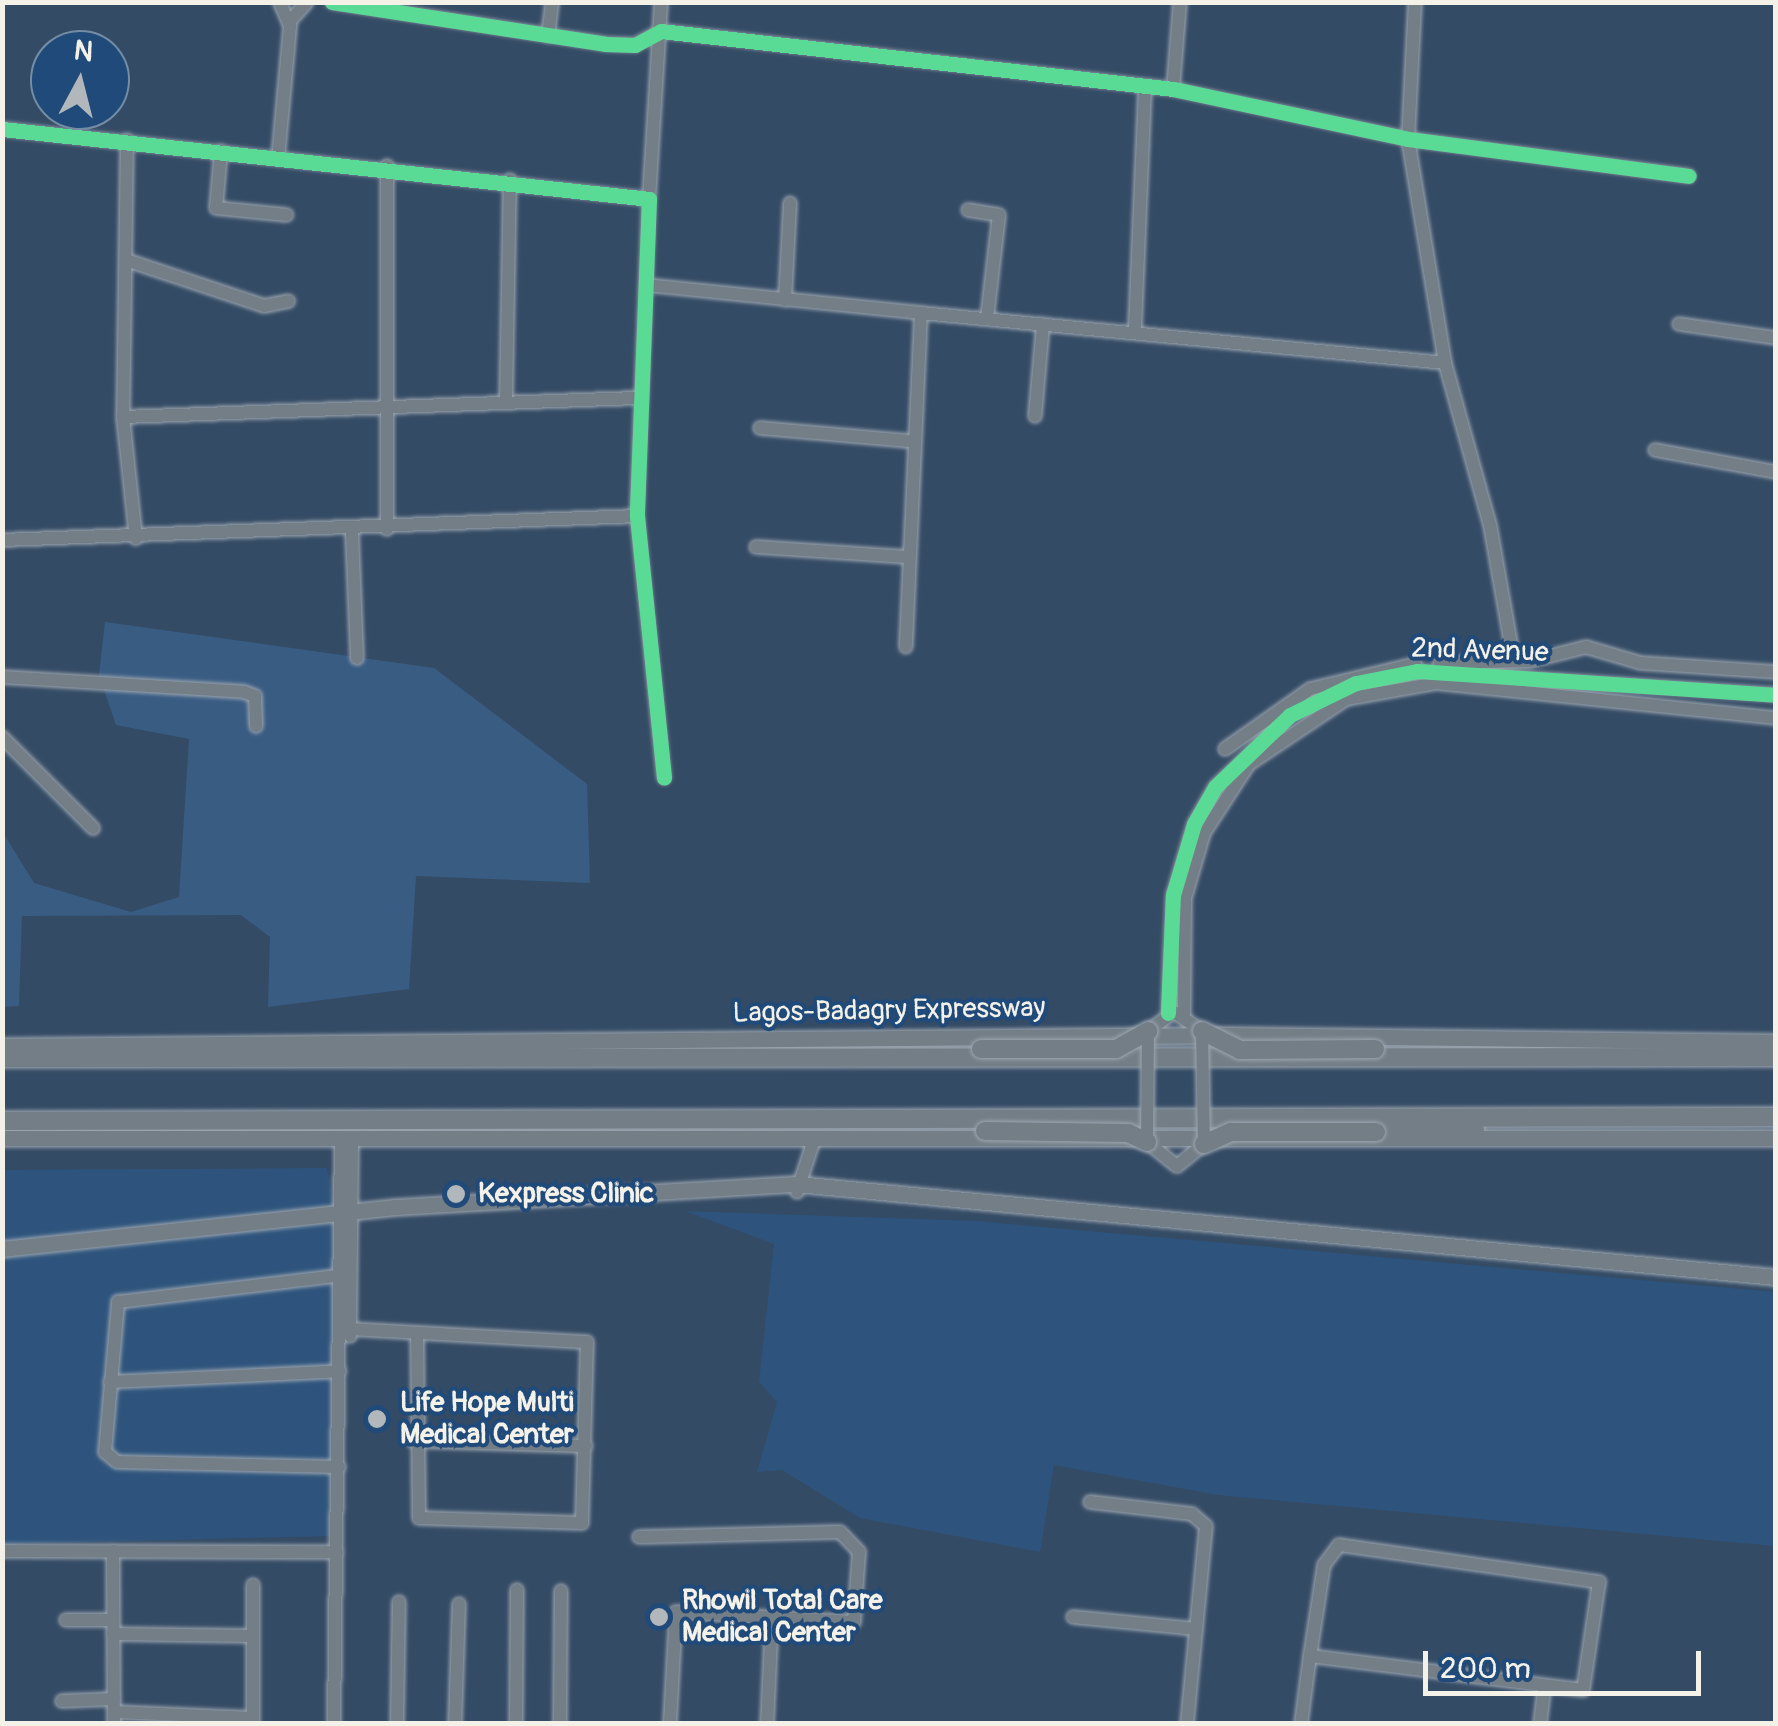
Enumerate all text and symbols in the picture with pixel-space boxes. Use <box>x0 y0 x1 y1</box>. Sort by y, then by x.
north arrow <box>30 30 130 130</box>
text: N <box>72 33 95 70</box>
street label: 2nd Avenue <box>1411 632 1549 670</box>
street label: Lagos-Badagry Expressway <box>732 991 1046 1031</box>
place label: Kexpress Clinic <box>478 1177 654 1211</box>
marker: Kexpress Clinic <box>443 1181 469 1207</box>
place label: Life Hope Multi Medical Center <box>400 1386 574 1452</box>
marker: Life Hope Multi Medical Center <box>364 1406 390 1432</box>
place label: Rhowil Total Care Medical Center <box>682 1584 883 1650</box>
marker: Rhowil Total Care Medical Center <box>646 1604 672 1630</box>
scale bar <box>1428 1631 1706 1693</box>
text: 200 m <box>1440 1650 1531 1687</box>

